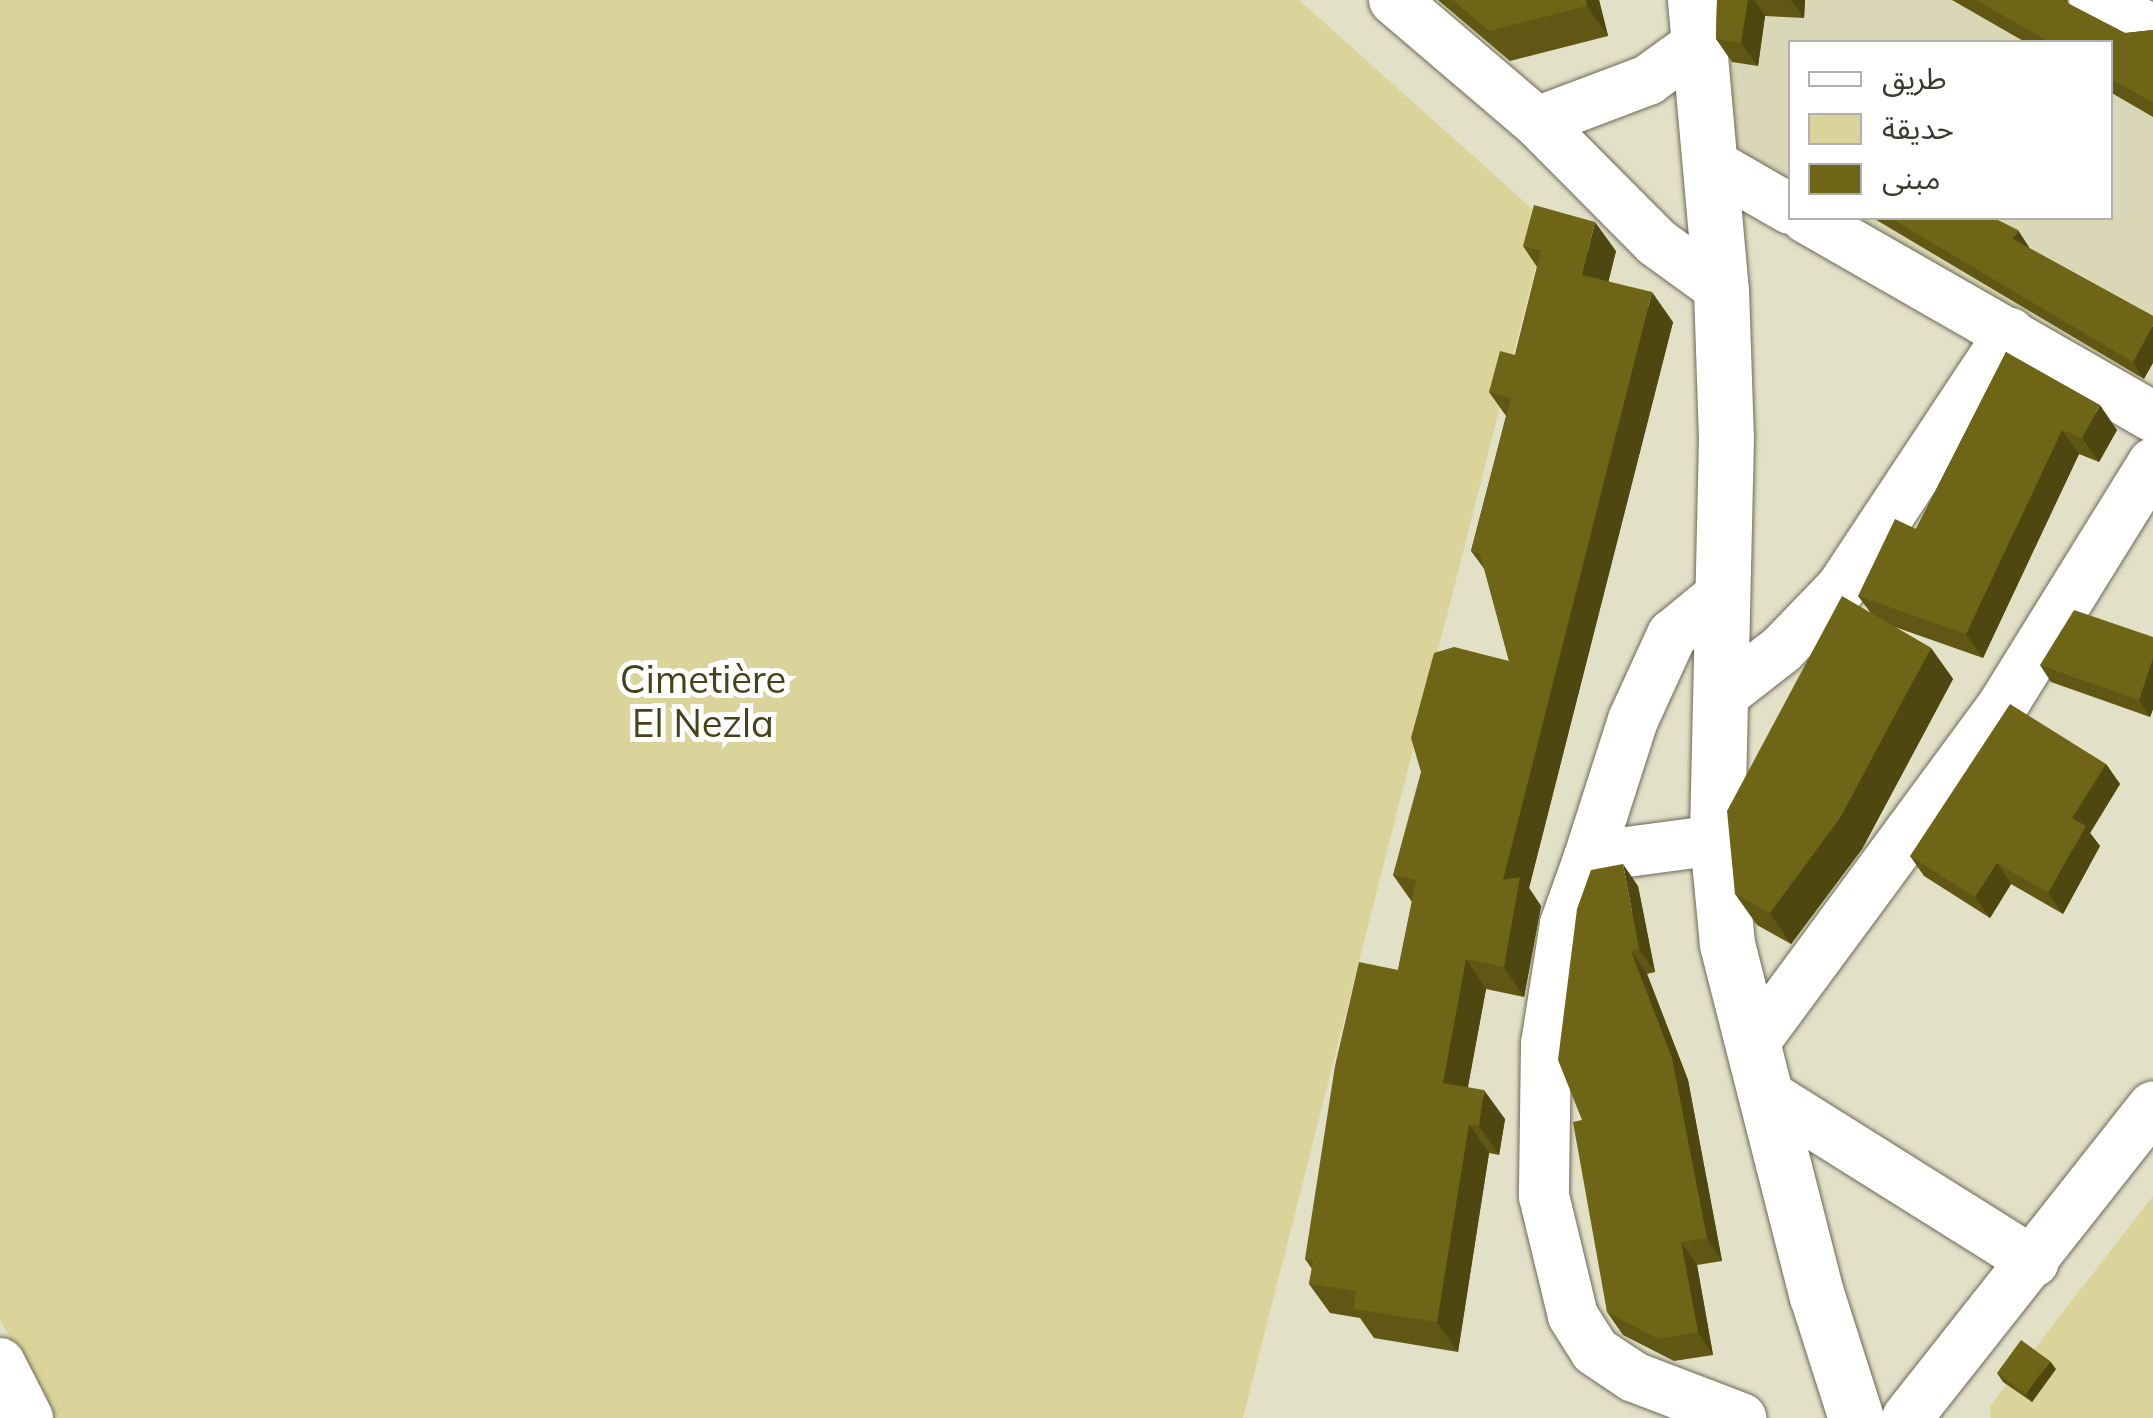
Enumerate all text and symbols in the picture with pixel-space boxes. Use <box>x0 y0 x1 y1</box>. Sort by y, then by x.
legend <box>1788 40 2113 220</box>
text: طريق <box>1882 59 1947 97</box>
text: حديقة <box>1882 109 1954 147</box>
text: مبنى <box>1882 159 1940 197</box>
park label: Cimetière El Nezla <box>620 657 786 746</box>

